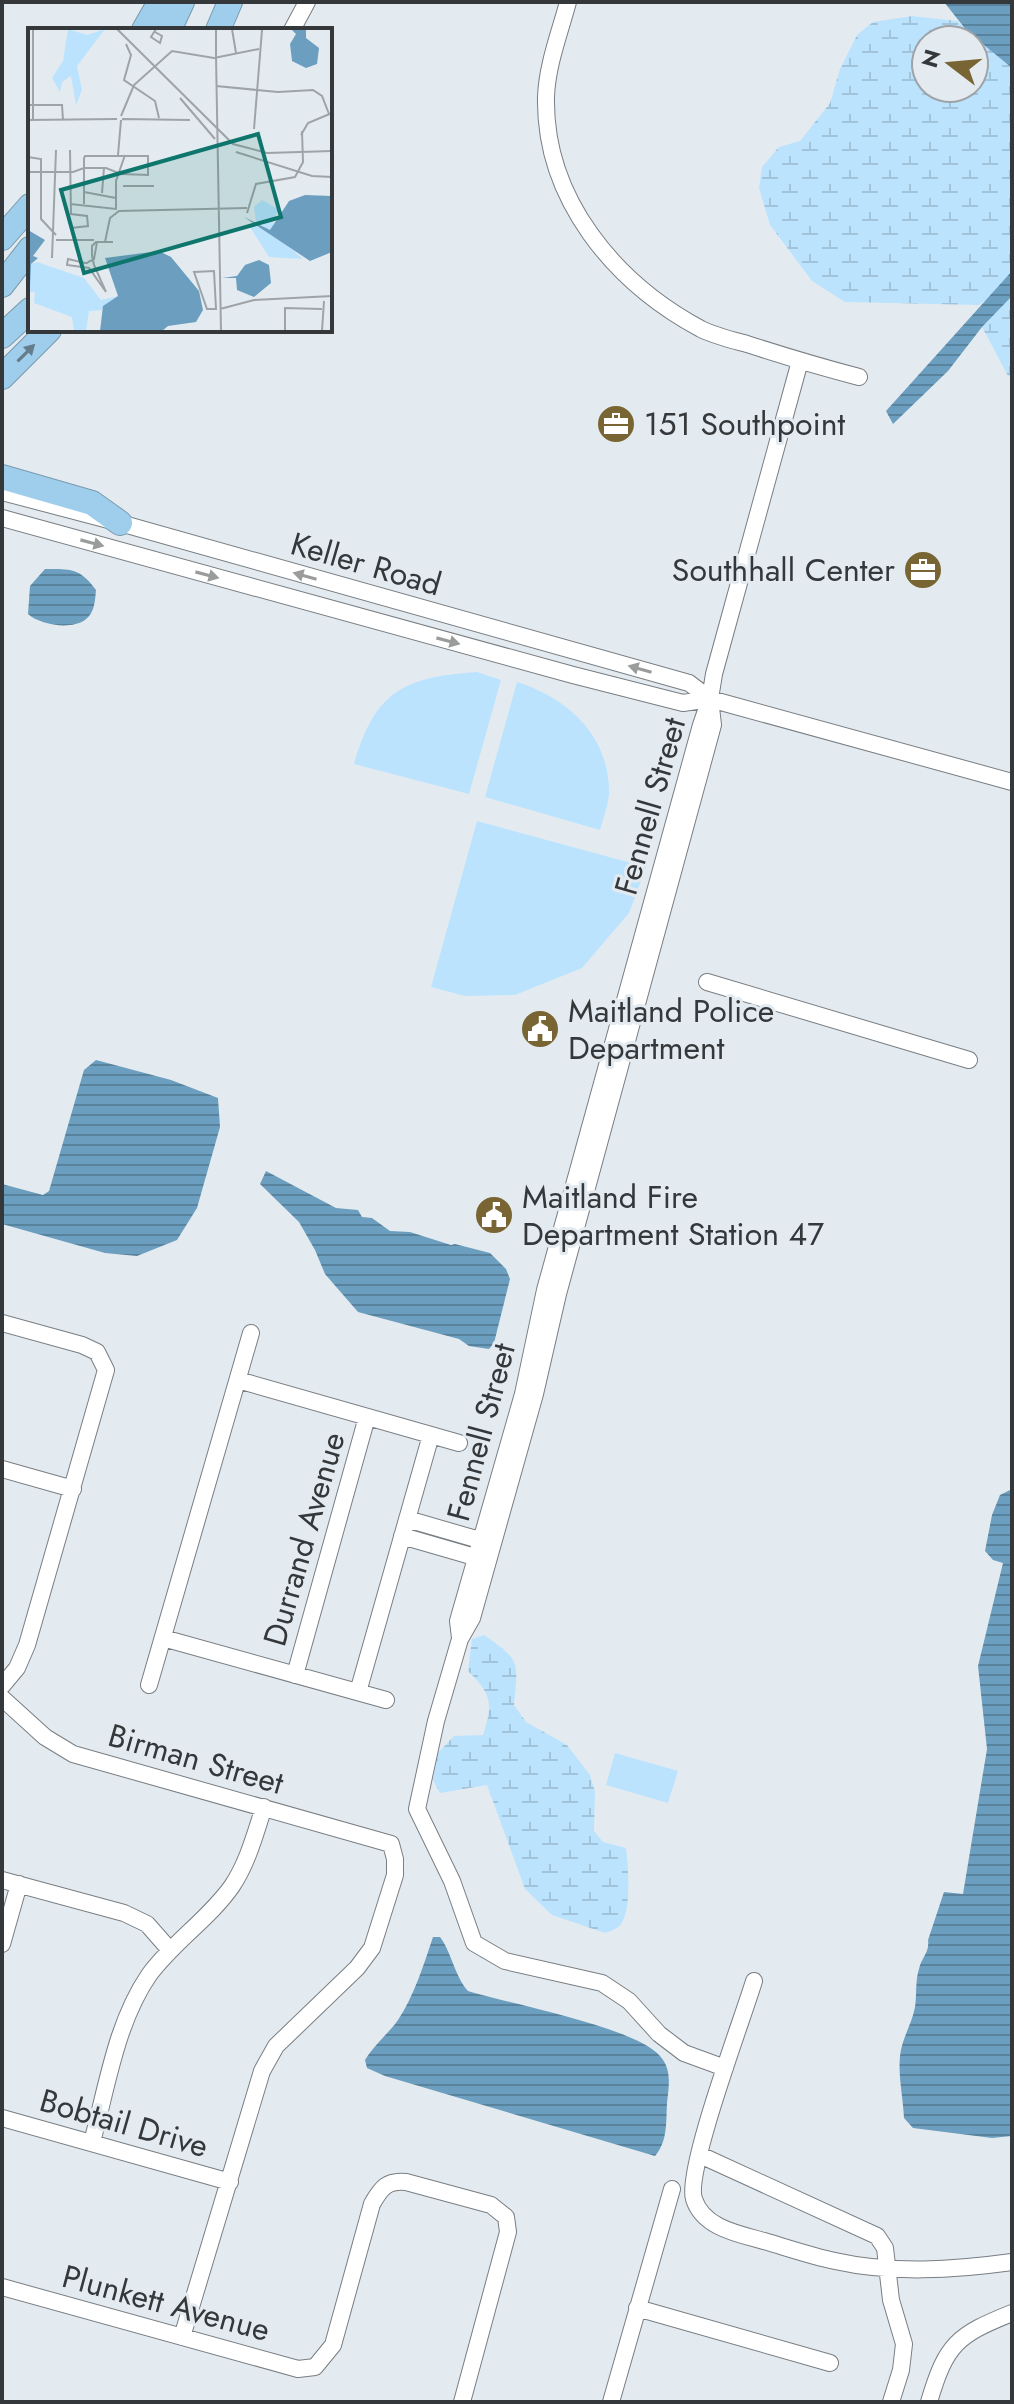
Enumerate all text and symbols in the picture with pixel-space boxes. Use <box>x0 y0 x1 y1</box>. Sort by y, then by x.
north arrow <box>910 24 990 104</box>
inset map <box>28 28 332 332</box>
text: N <box>913 46 949 71</box>
one-way arrow <box>16 345 35 363</box>
place label: 151 Southpoint <box>644 401 846 447</box>
office icon: 151 Southpoint <box>595 403 637 445</box>
street label: Keller Road <box>285 521 447 607</box>
one-way arrow <box>80 537 105 549</box>
place label: Southhall Center <box>672 547 895 593</box>
office icon: Southhall Center <box>902 549 944 591</box>
one-way arrow <box>195 569 220 581</box>
one-way arrow <box>293 569 317 582</box>
one-way arrow <box>436 635 460 648</box>
one-way arrow <box>627 663 652 675</box>
street label: Fennell Street <box>603 712 697 900</box>
place label: Maitland Police Department <box>568 988 774 1071</box>
public building icon: Maitland Police Department <box>519 1008 561 1050</box>
place label: Maitland Fire Department Station 47 <box>522 1174 824 1257</box>
public building icon: Maitland Fire Department Station 47 <box>473 1194 515 1236</box>
street label: Fennell Street <box>435 1338 527 1526</box>
street label: Durrand Avenue <box>252 1427 356 1651</box>
street label: Birman Street <box>103 1712 289 1806</box>
street label: Bobtail Drive <box>34 2077 214 2169</box>
street label: Plunkett Avenue <box>57 2253 275 2353</box>

